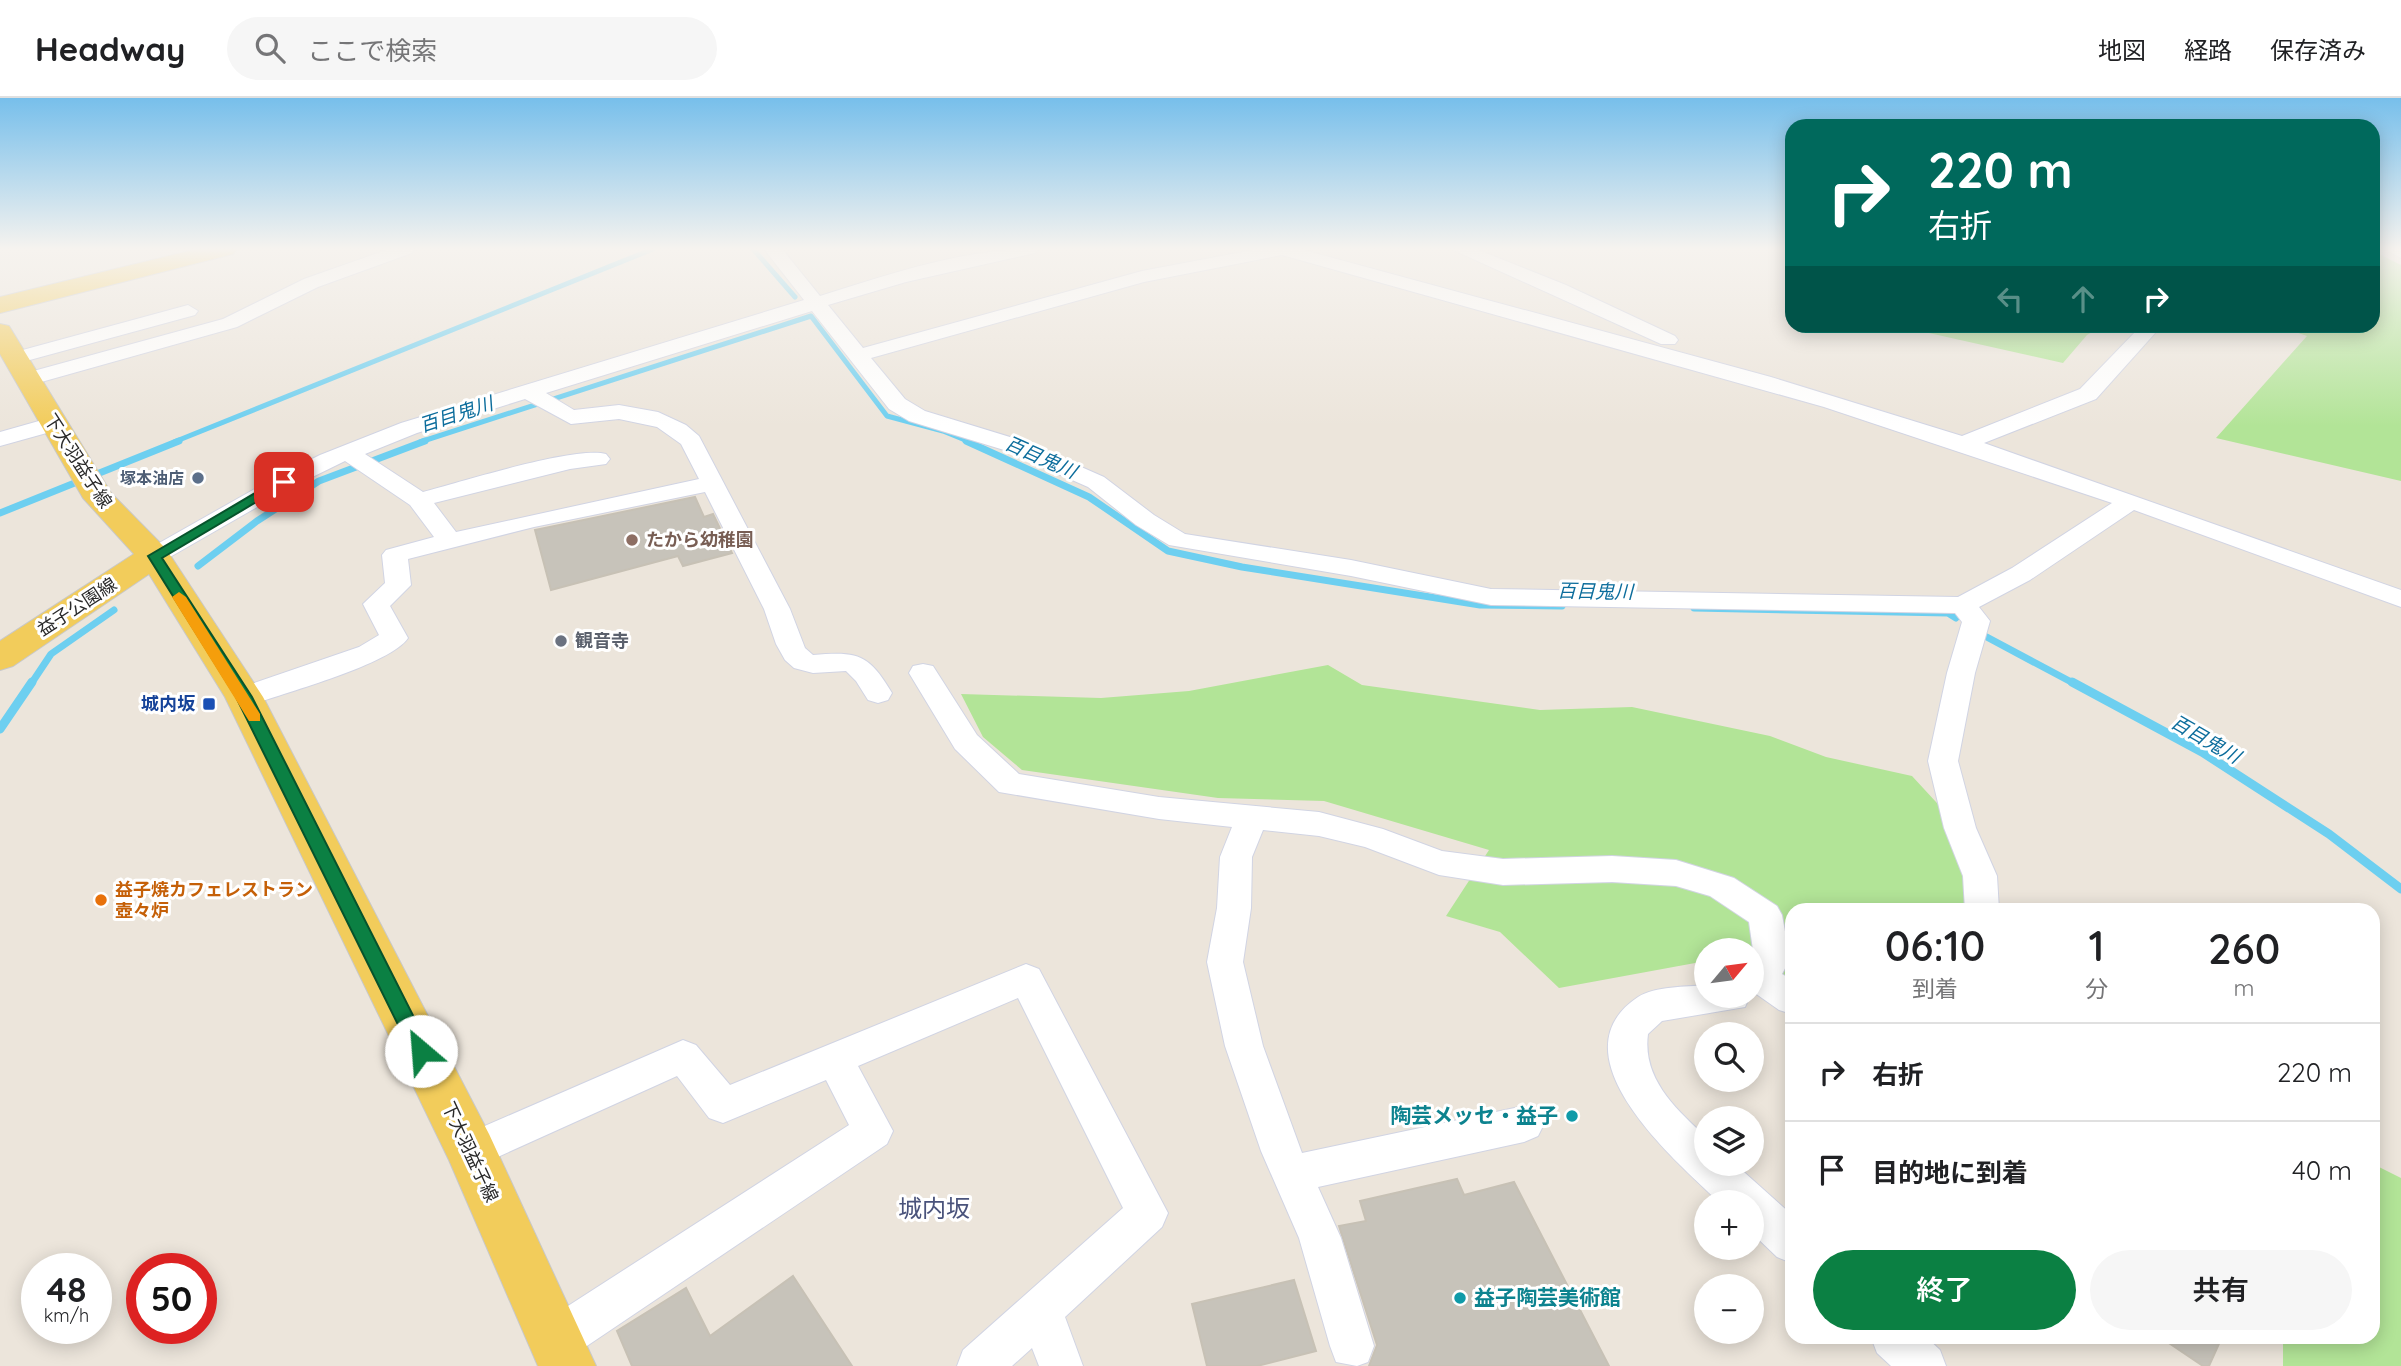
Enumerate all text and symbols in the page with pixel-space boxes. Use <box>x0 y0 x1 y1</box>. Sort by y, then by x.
search box <box>227 17 717 80</box>
text: Headway <box>35 28 185 69</box>
icon: search <box>251 29 289 67</box>
text: ここで検索 <box>307 34 437 67</box>
text: 地図 <box>2098 35 2146 65</box>
text: 経路 <box>2184 35 2232 65</box>
text: 保存済み <box>2270 35 2366 65</box>
text: 220 m <box>1928 139 2073 200</box>
icon: right <box>1813 147 1904 238</box>
text: 右折 <box>1928 205 1992 245</box>
icon: left <box>1991 280 2029 318</box>
icon: ahead <box>2064 280 2102 318</box>
icon: right <box>2137 280 2175 318</box>
water label: 百目鬼川 <box>416 390 498 437</box>
street label: 下大羽益子線 <box>39 409 117 512</box>
water label: 百目鬼川 <box>1001 431 1082 484</box>
pin <box>254 452 314 512</box>
icon: arrive <box>265 463 303 501</box>
place label: 塚本油店 <box>120 468 184 488</box>
marker: 塚本油店 <box>190 470 206 486</box>
place label: たから幼稚園 <box>646 528 754 551</box>
marker: たから幼稚園 <box>624 532 640 548</box>
street label: 益子公園線 <box>33 572 121 641</box>
water label: 百目鬼川 <box>1557 578 1635 604</box>
place label: 観音寺 <box>575 629 629 652</box>
marker: 観音寺 <box>553 633 569 649</box>
place label: 城内坂 <box>141 692 196 715</box>
marker: 城内坂 <box>201 696 217 712</box>
water label: 百目鬼川 <box>2167 710 2247 769</box>
place label: 益子焼カフェレストラン 壺々炉 <box>115 878 313 922</box>
marker: 益子焼カフェレストラン 壺々炉 <box>93 892 109 908</box>
text: 06:10 <box>1885 919 1985 972</box>
text: 1 <box>2089 919 2105 972</box>
text: 260 <box>2208 922 2280 975</box>
north arrow <box>1694 938 1764 1008</box>
map controls <box>1694 938 1764 1344</box>
text: m <box>2234 973 2255 1002</box>
text: 到着 <box>1912 974 1958 1003</box>
text: 分 <box>2085 974 2108 1003</box>
position arrow <box>384 1014 458 1088</box>
button: search <box>1694 1022 1764 1092</box>
icon: right <box>1813 1053 1851 1091</box>
text: 220 m <box>2277 1056 2352 1089</box>
text: 右折 <box>1872 1058 1924 1091</box>
street label: 下大羽益子線 <box>437 1098 504 1206</box>
place label: 陶芸メッセ・益子 <box>1390 1102 1558 1128</box>
button: layers <box>1694 1106 1764 1176</box>
marker: 陶芸メッセ・益子 <box>1564 1108 1580 1124</box>
icon: arrive <box>1813 1151 1851 1189</box>
text: 40 m <box>2292 1154 2352 1187</box>
text: 目的地に到着 <box>1872 1156 2028 1189</box>
button: + <box>1694 1190 1764 1260</box>
district label: 城内坂 <box>898 1193 970 1223</box>
button: 終了 <box>1813 1250 2076 1330</box>
button: 共有 <box>2090 1250 2352 1330</box>
speed limit sign: 50 <box>126 1253 217 1344</box>
text: 48 <box>47 1267 86 1311</box>
button: − <box>1694 1274 1764 1344</box>
place label: 益子陶芸美術館 <box>1474 1284 1621 1310</box>
marker: 益子陶芸美術館 <box>1452 1290 1468 1306</box>
text: km/h <box>44 1304 89 1327</box>

